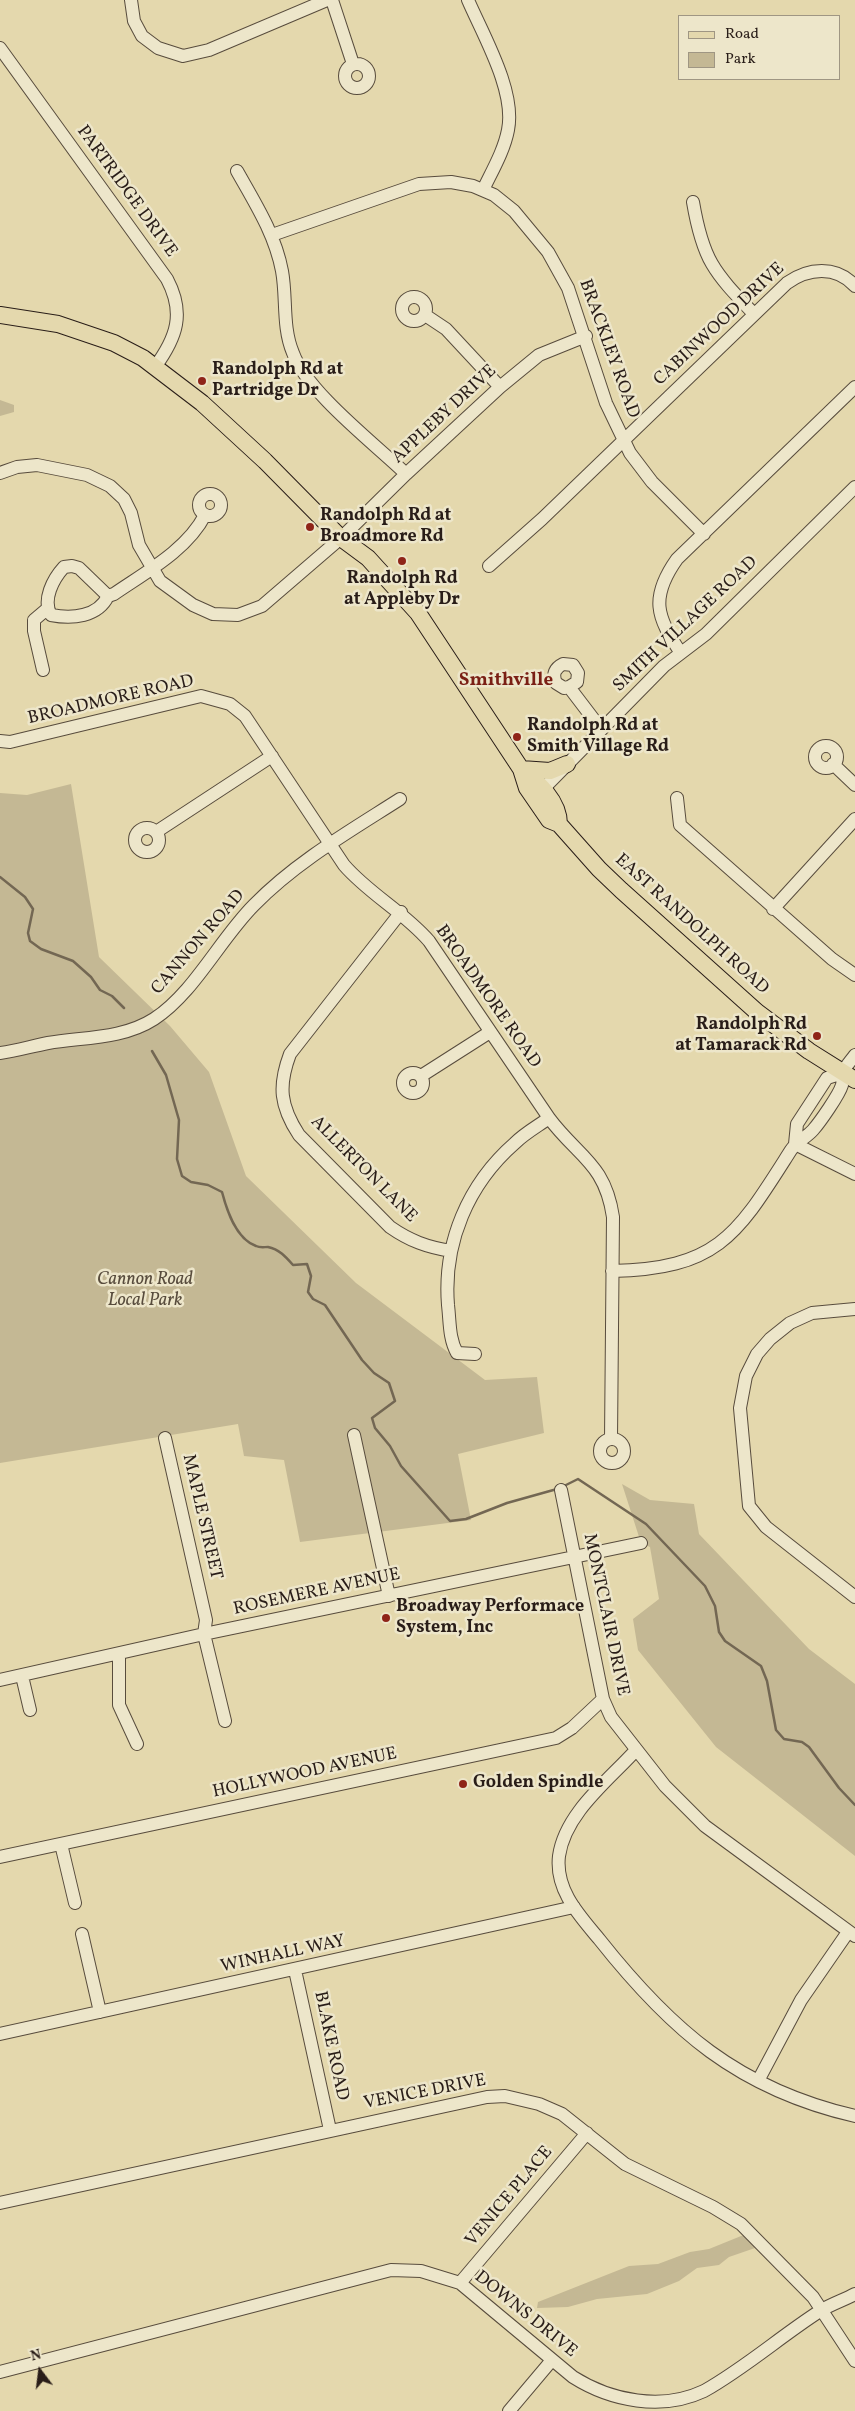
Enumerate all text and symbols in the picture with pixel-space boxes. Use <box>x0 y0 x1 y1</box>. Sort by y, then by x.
legend <box>678 15 840 80</box>
text: Road <box>725 24 759 45</box>
text: Park <box>725 49 756 70</box>
street label: PARTRIDGE DRIVE <box>71 122 181 262</box>
street label: CABINWOOD DRIVE <box>650 259 790 391</box>
street label: BRACKLEY ROAD <box>573 277 643 421</box>
place label: Randolph Rd at Partridge Dr <box>212 360 343 402</box>
street label: APPLEBY DRIVE <box>388 361 502 469</box>
marker: Randolph Rd at Partridge Dr <box>196 375 208 387</box>
place label: Randolph Rd at Broadmore Rd <box>320 506 451 548</box>
marker: Randolph Rd at Broadmore Rd <box>304 521 316 533</box>
street label: SMITH VILLAGE ROAD <box>609 552 763 698</box>
marker: Randolph Rd at Appleby Dr <box>396 555 408 567</box>
place label: Randolph Rd at Appleby Dr <box>344 569 460 612</box>
street label: BROADMORE ROAD <box>26 671 196 731</box>
district label: Smithville <box>459 671 553 693</box>
place label: Randolph Rd at Smith Village Rd <box>527 716 669 759</box>
marker: Randolph Rd at Smith Village Rd <box>511 731 523 743</box>
street label: EAST RANDOLPH ROAD <box>609 850 773 1000</box>
street label: CANNON ROAD <box>148 886 250 1000</box>
street label: BROADMORE ROAD <box>429 921 545 1073</box>
place label: Randolph Rd at Tamarack Rd <box>675 1015 807 1058</box>
marker: Randolph Rd at Tamarack Rd <box>811 1030 823 1042</box>
street label: ALLERTON LANE <box>305 1112 421 1228</box>
park label: Cannon Road Local Park <box>97 1270 193 1312</box>
street label: MAPLE STREET <box>176 1452 226 1582</box>
street label: MONTCLAIR DRIVE <box>577 1532 633 1698</box>
street label: ROSEMERE AVENUE <box>232 1565 402 1621</box>
place label: Broadway Performace System, Inc <box>396 1597 584 1640</box>
marker: Broadway Performace System, Inc <box>380 1612 392 1624</box>
street label: HOLLYWOOD AVENUE <box>211 1744 399 1804</box>
place label: Golden Spindle <box>473 1773 603 1795</box>
marker: Golden Spindle <box>457 1778 469 1790</box>
street label: WINHALL WAY <box>219 1931 347 1979</box>
street label: BLAKE ROAD <box>308 1989 352 2103</box>
street label: VENICE DRIVE <box>362 2071 488 2115</box>
street label: VENICE PLACE <box>462 2142 558 2252</box>
street label: DOWNS DRIVE <box>469 2267 581 2363</box>
north arrow <box>15 2346 65 2396</box>
text: N <box>29 2346 43 2367</box>

